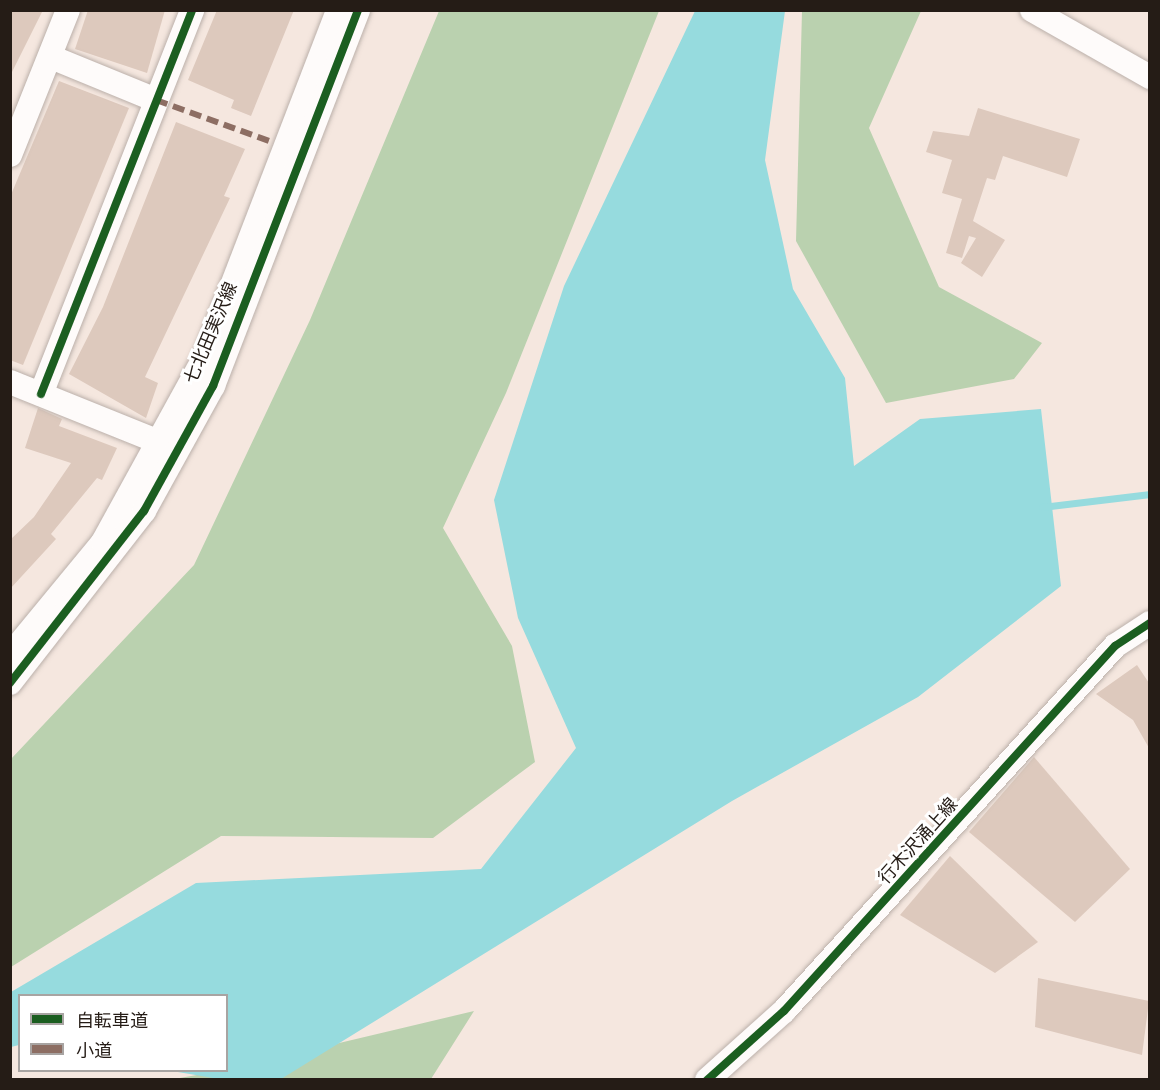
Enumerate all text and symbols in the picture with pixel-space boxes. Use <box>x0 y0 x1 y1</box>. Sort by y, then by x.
street label: 七北田実沢線 <box>180 279 242 387</box>
street label: 行木沢涌上線 <box>874 794 962 888</box>
legend <box>18 994 228 1072</box>
text: 自転車道 <box>76 1009 148 1032</box>
text: 小道 <box>76 1039 112 1062</box>

